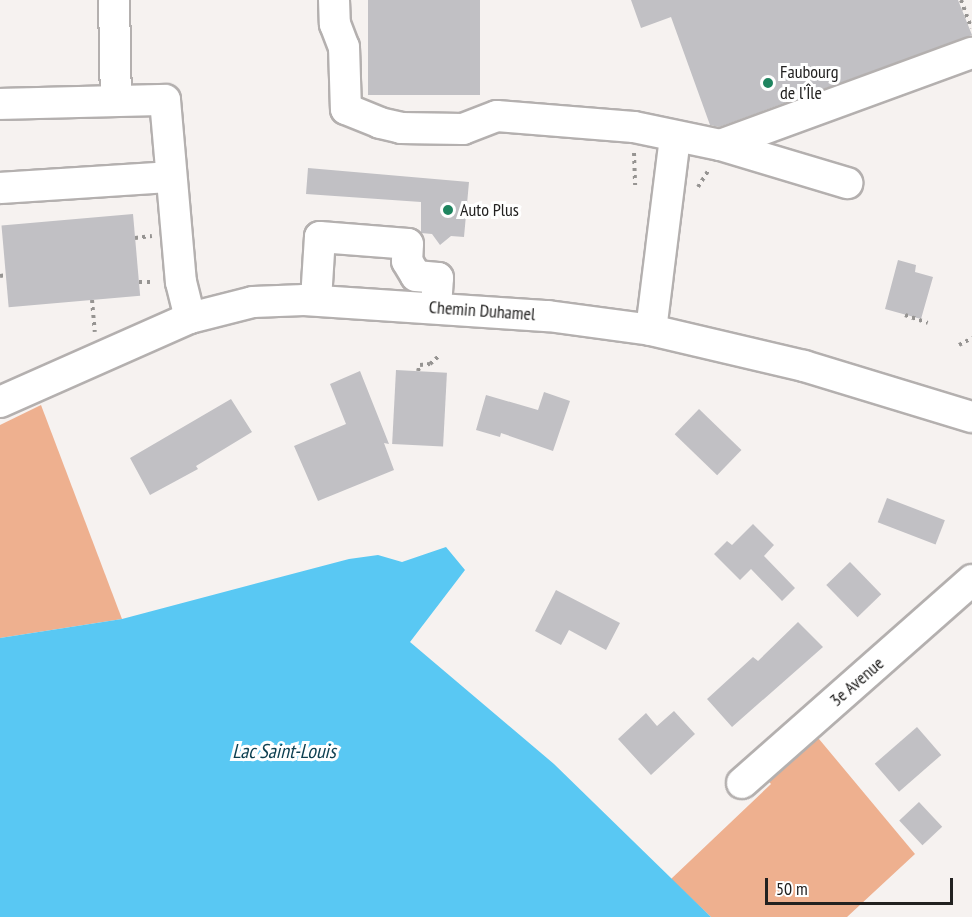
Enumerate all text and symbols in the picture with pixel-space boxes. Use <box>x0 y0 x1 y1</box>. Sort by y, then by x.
place label: Faubourg de l’Île <box>780 62 839 104</box>
marker: Faubourg de l’Île <box>761 76 775 90</box>
place label: Auto Plus <box>460 199 519 221</box>
marker: Auto Plus <box>441 203 455 217</box>
street label: Chemin Duhamel <box>428 297 536 325</box>
street label: 3e Avenue <box>825 653 889 711</box>
water label: Lac Saint-Louis <box>232 739 336 763</box>
scale bar <box>768 866 956 904</box>
text: 50 m <box>776 877 808 900</box>

